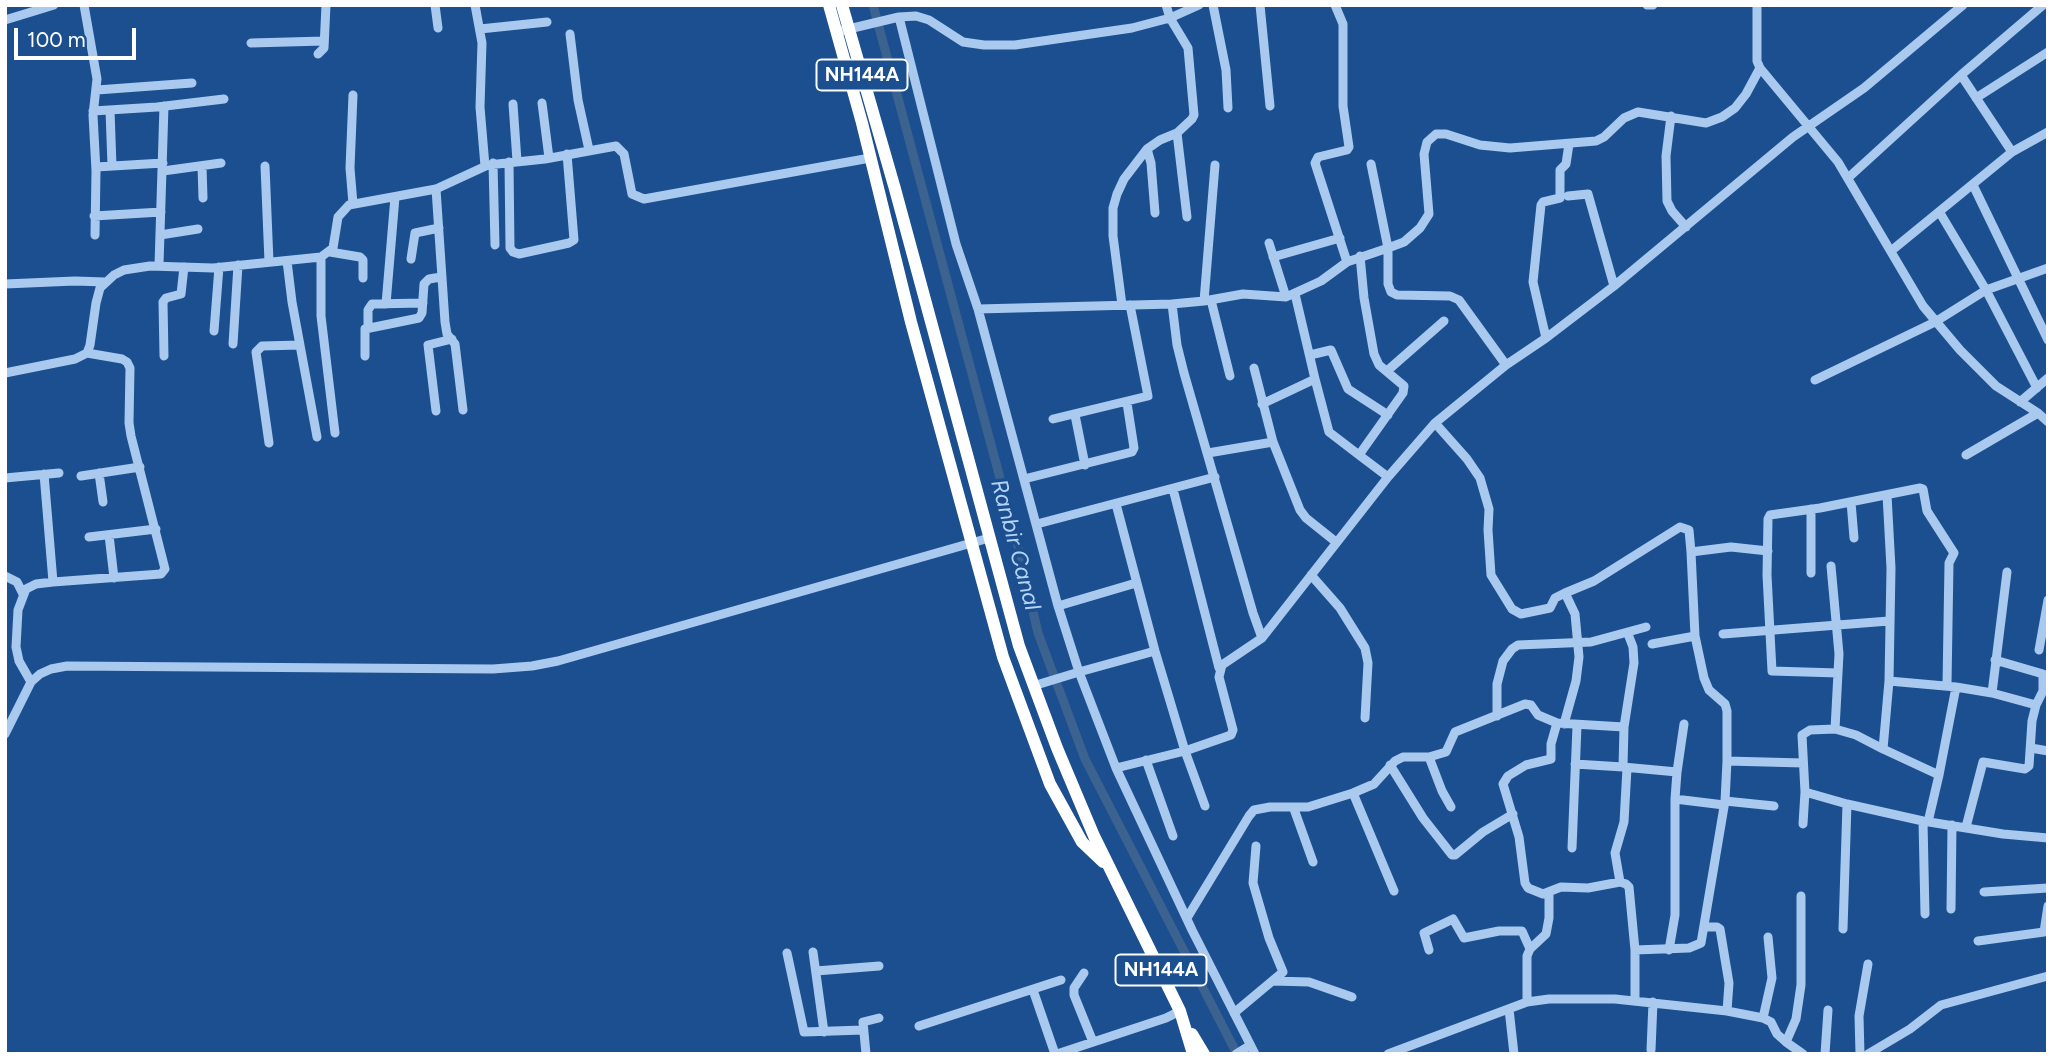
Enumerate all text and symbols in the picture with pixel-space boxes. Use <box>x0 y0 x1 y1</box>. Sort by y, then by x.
scale bar <box>18 14 140 58</box>
text: 100 m <box>27 27 86 52</box>
road number: NH144A <box>816 60 908 90</box>
water label: Ranbir Canal <box>984 476 1046 614</box>
road number: NH144A <box>1116 954 1206 986</box>

